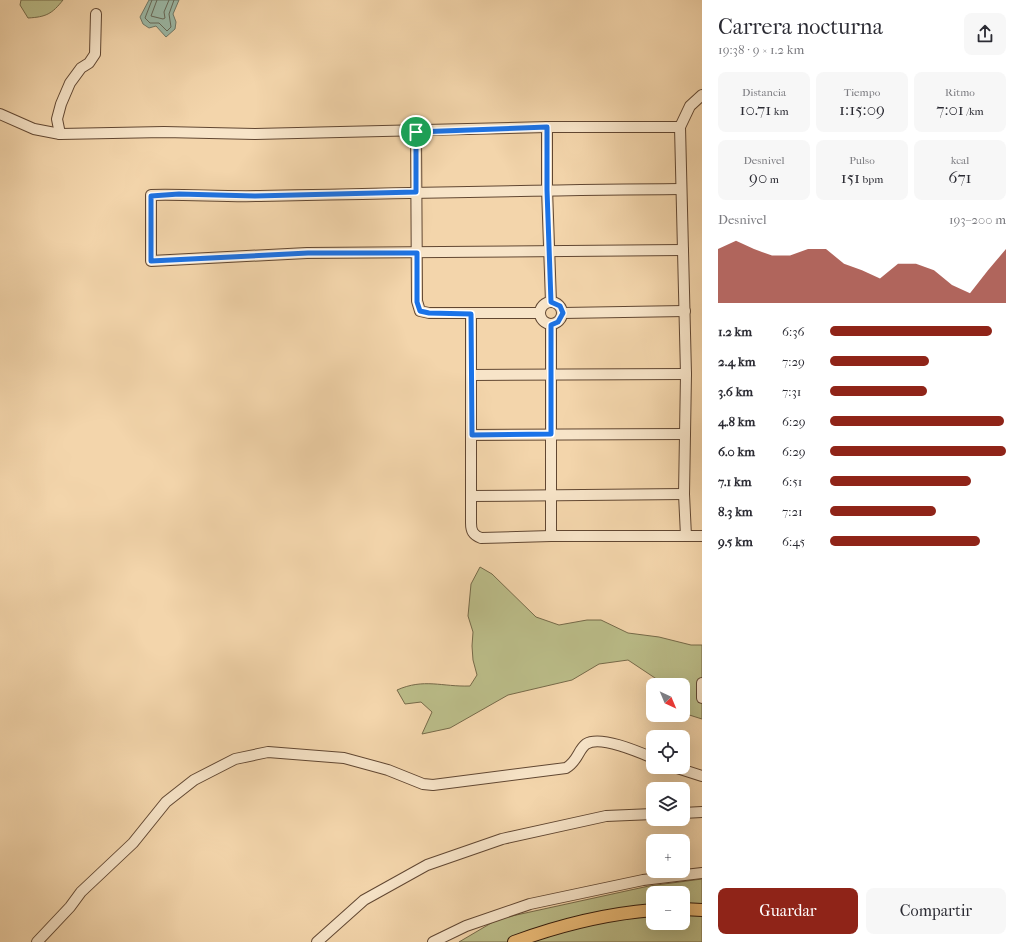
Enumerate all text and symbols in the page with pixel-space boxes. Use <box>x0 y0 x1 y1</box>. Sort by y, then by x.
button: share <box>964 13 1006 55</box>
text: Carrera nocturna <box>718 14 883 40</box>
text: 19:38 · 9 × 1.2 km <box>718 42 804 57</box>
text: Distancia <box>742 86 786 99</box>
text: Tiempo <box>844 86 880 99</box>
text: Ritmo <box>945 86 975 99</box>
text: 10.71 <box>739 99 771 119</box>
text: 1:15:09 <box>839 99 885 119</box>
text: 7:01 <box>936 99 964 119</box>
text: km <box>771 105 789 118</box>
text: /km <box>964 105 984 118</box>
pin <box>399 115 433 149</box>
icon: arrive <box>405 121 427 143</box>
text: Desnivel <box>743 154 785 167</box>
text: Pulso <box>849 154 875 167</box>
text: kcal <box>951 154 969 167</box>
text: 90 <box>749 167 767 187</box>
text: 151 <box>841 167 860 187</box>
text: 671 <box>948 167 972 187</box>
text: m <box>767 173 779 186</box>
text: bpm <box>860 173 883 186</box>
text: Desnivel <box>718 212 767 227</box>
text: 193–200 m <box>949 212 1006 227</box>
text: 1.2 km <box>718 324 752 339</box>
text: 6:36 <box>782 324 805 339</box>
text: 2.4 km <box>718 354 755 369</box>
text: 7:29 <box>782 354 805 369</box>
text: 3.6 km <box>718 384 753 399</box>
text: 7:31 <box>782 384 801 399</box>
text: 4.8 km <box>718 414 755 429</box>
text: 6:29 <box>782 414 806 429</box>
text: 6.0 km <box>718 444 755 459</box>
text: 6:29 <box>782 444 806 459</box>
text: 7.1 km <box>718 474 752 489</box>
text: 6:51 <box>782 474 802 489</box>
text: 8.3 km <box>718 504 753 519</box>
text: 7:21 <box>782 504 803 519</box>
text: 9.5 km <box>718 534 753 549</box>
text: 6:45 <box>782 534 805 549</box>
north arrow <box>646 678 690 722</box>
map controls <box>646 678 690 930</box>
button: locate <box>646 730 690 774</box>
button: layers <box>646 782 690 826</box>
button: + <box>646 834 690 878</box>
button: − <box>646 886 690 930</box>
button: Guardar <box>718 888 858 934</box>
button: Compartir <box>866 888 1006 934</box>

